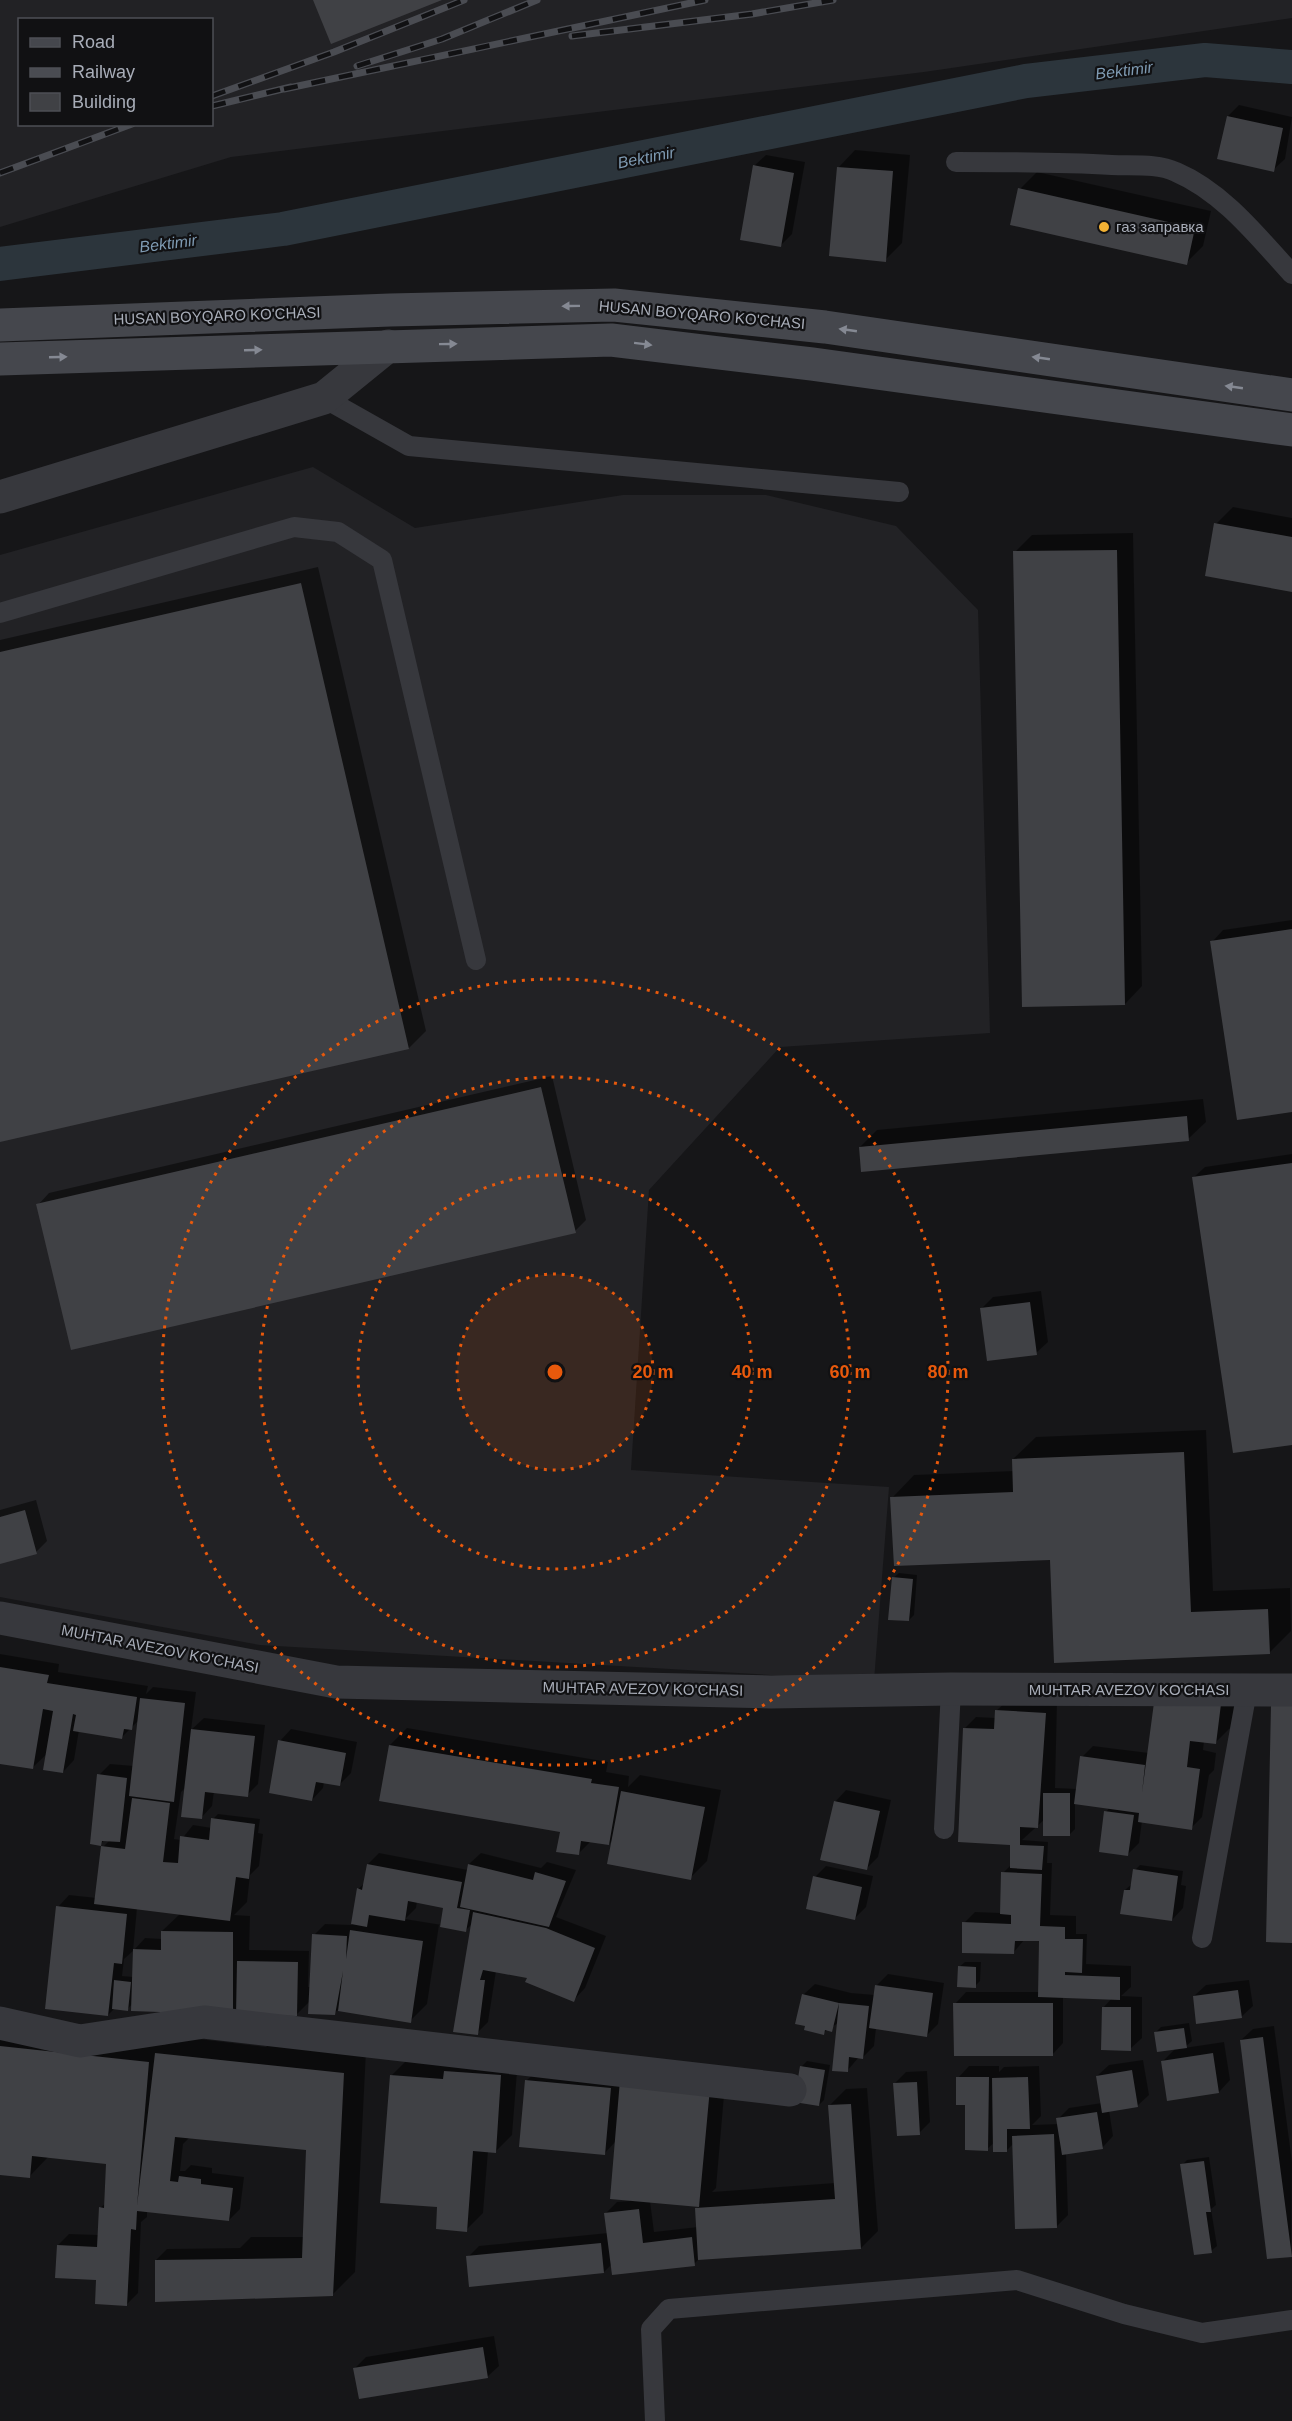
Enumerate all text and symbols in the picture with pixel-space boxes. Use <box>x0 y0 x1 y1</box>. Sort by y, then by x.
legend <box>18 18 213 126</box>
text: Road <box>72 32 115 52</box>
water label: Bektimir <box>1094 58 1154 82</box>
text: Railway <box>72 62 135 82</box>
text: Building <box>72 92 136 112</box>
water label: Bektimir <box>616 144 677 171</box>
place label: газ заправка <box>1116 218 1204 235</box>
marker: газ заправка <box>1097 220 1111 234</box>
water label: Bektimir <box>138 231 198 255</box>
street label: HUSAN BOYQARO KO'CHASI <box>598 297 806 332</box>
one-way arrow <box>561 301 580 311</box>
street label: HUSAN BOYQARO KO'CHASI <box>113 303 321 328</box>
one-way arrow <box>839 326 858 335</box>
one-way arrow <box>634 339 653 349</box>
one-way arrow <box>439 340 458 349</box>
one-way arrow <box>244 346 263 355</box>
one-way arrow <box>49 352 68 361</box>
one-way arrow <box>1032 354 1051 363</box>
one-way arrow <box>1225 382 1244 391</box>
centre of rings <box>545 1362 565 1382</box>
text: 20 m <box>632 1362 674 1382</box>
text: 40 m <box>731 1362 773 1382</box>
text: 60 m <box>829 1362 871 1382</box>
text: 80 m <box>927 1362 969 1382</box>
street label: MUHTAR AVEZOV KO'CHASI <box>60 1621 260 1676</box>
street label: MUHTAR AVEZOV KO'CHASI <box>543 1678 743 1699</box>
street label: MUHTAR AVEZOV KO'CHASI <box>1029 1681 1229 1698</box>

